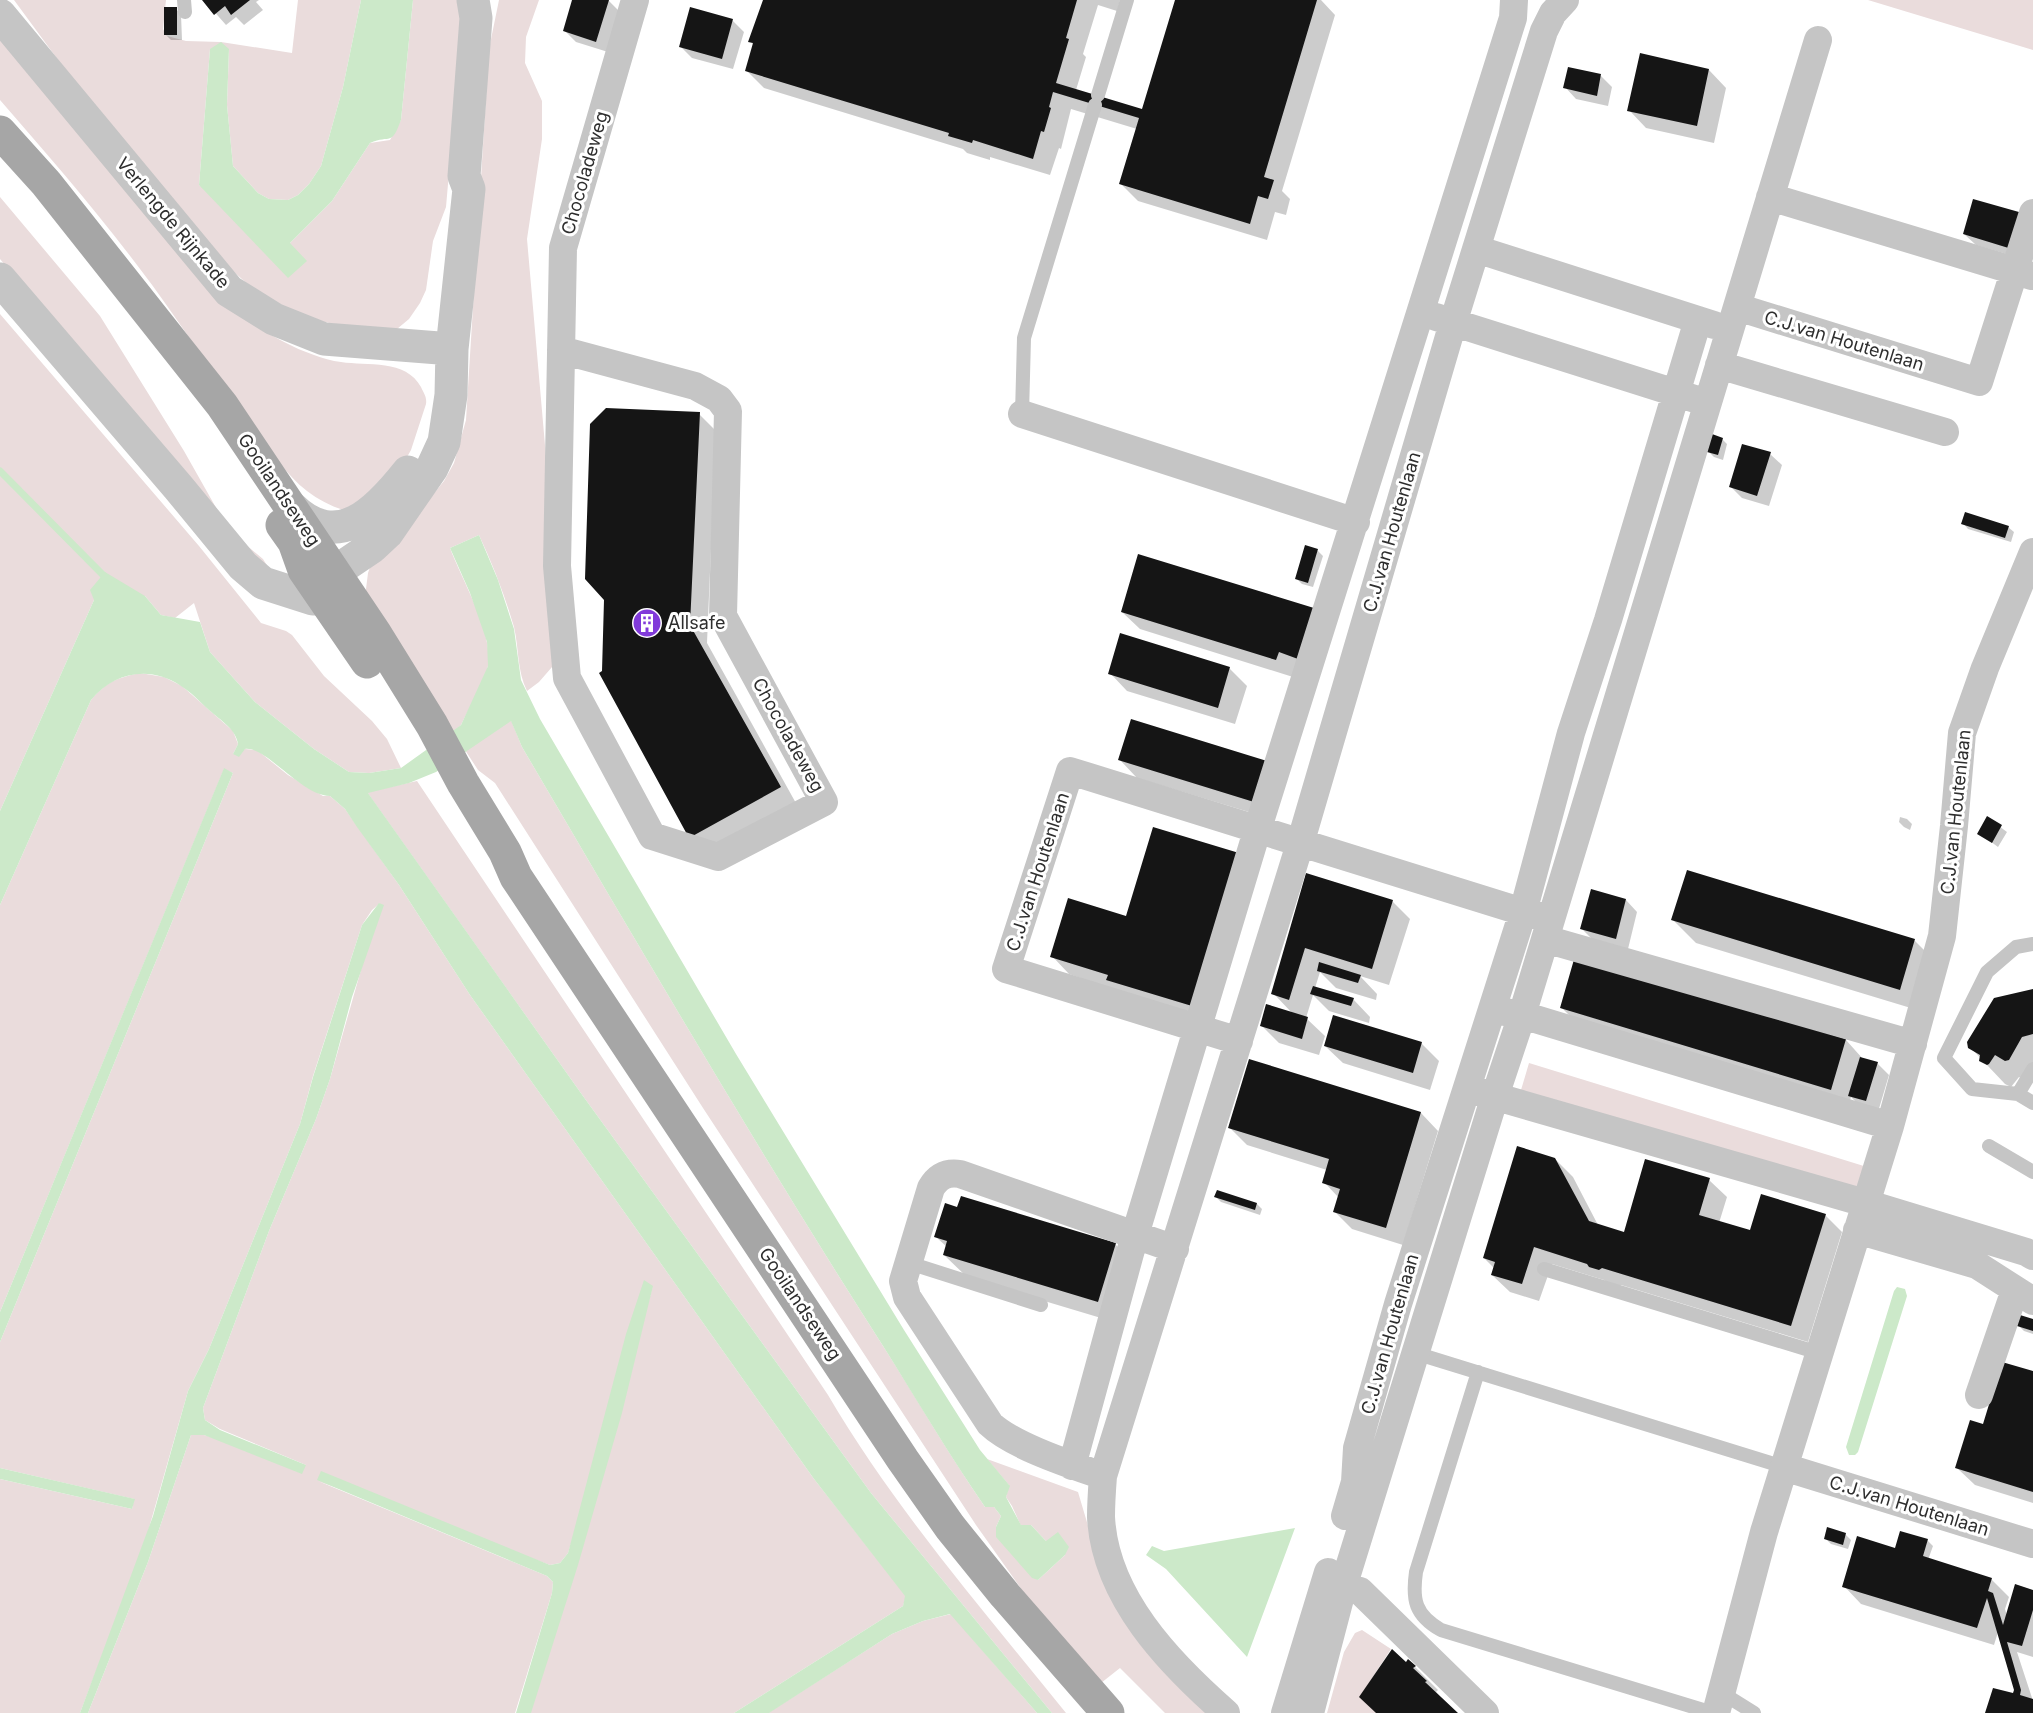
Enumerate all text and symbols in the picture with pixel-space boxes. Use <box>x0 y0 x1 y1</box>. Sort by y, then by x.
street label: Chocoladeweg <box>557 109 612 237</box>
street label: Verlengde Rijnkade <box>112 153 234 292</box>
street label: C.J.van Houtenlaan <box>1762 306 1927 375</box>
street label: Gooilandseweg <box>234 430 325 550</box>
street label: C.J.van Houtenlaan <box>1359 449 1424 614</box>
building icon: Allsafe <box>631 607 663 639</box>
place label: Allsafe <box>668 612 725 633</box>
street label: Chocoladeweg <box>748 674 828 796</box>
street label: C.J.van Houtenlaan <box>1936 728 1975 896</box>
street label: C.J.van Houtenlaan <box>1002 790 1073 954</box>
street label: Gooilandseweg <box>755 1244 846 1364</box>
street label: C.J.van Houtenlaan <box>1357 1251 1422 1416</box>
street label: C.J.van Houtenlaan <box>1827 1471 1992 1540</box>

